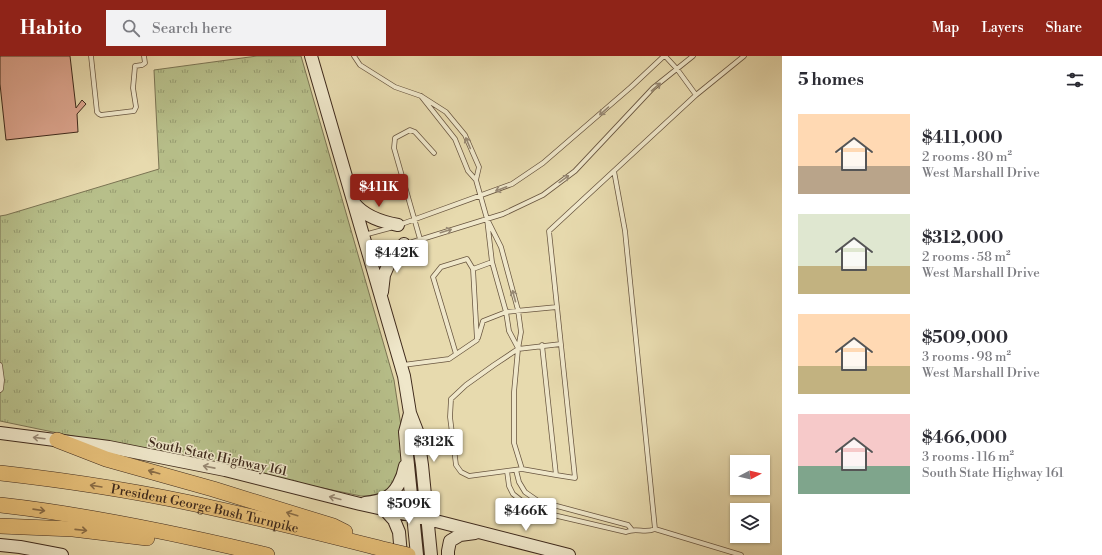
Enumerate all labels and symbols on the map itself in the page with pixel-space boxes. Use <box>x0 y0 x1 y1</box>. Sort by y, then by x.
one-way arrow <box>650 82 661 91</box>
one-way arrow <box>599 106 609 115</box>
one-way arrow <box>464 137 472 149</box>
pin: $411K <box>351 174 407 208</box>
one-way arrow <box>559 175 570 183</box>
one-way arrow <box>496 185 508 193</box>
one-way arrow <box>440 227 453 234</box>
pin: $442K <box>369 240 425 274</box>
one-way arrow <box>510 290 518 303</box>
pin: $312K <box>406 429 462 463</box>
one-way arrow <box>33 434 46 442</box>
street label: South State Highway 161 <box>147 434 289 480</box>
north arrow <box>730 455 770 495</box>
one-way arrow <box>203 462 216 470</box>
one-way arrow <box>148 468 161 475</box>
street label: President George Bush Turnpike <box>110 481 301 537</box>
one-way arrow <box>90 482 103 490</box>
pin: $509K <box>381 491 437 525</box>
one-way arrow <box>329 494 342 501</box>
pin: $466K <box>498 498 554 532</box>
one-way arrow <box>32 506 45 514</box>
one-way arrow <box>285 510 298 517</box>
one-way arrow <box>74 526 87 534</box>

